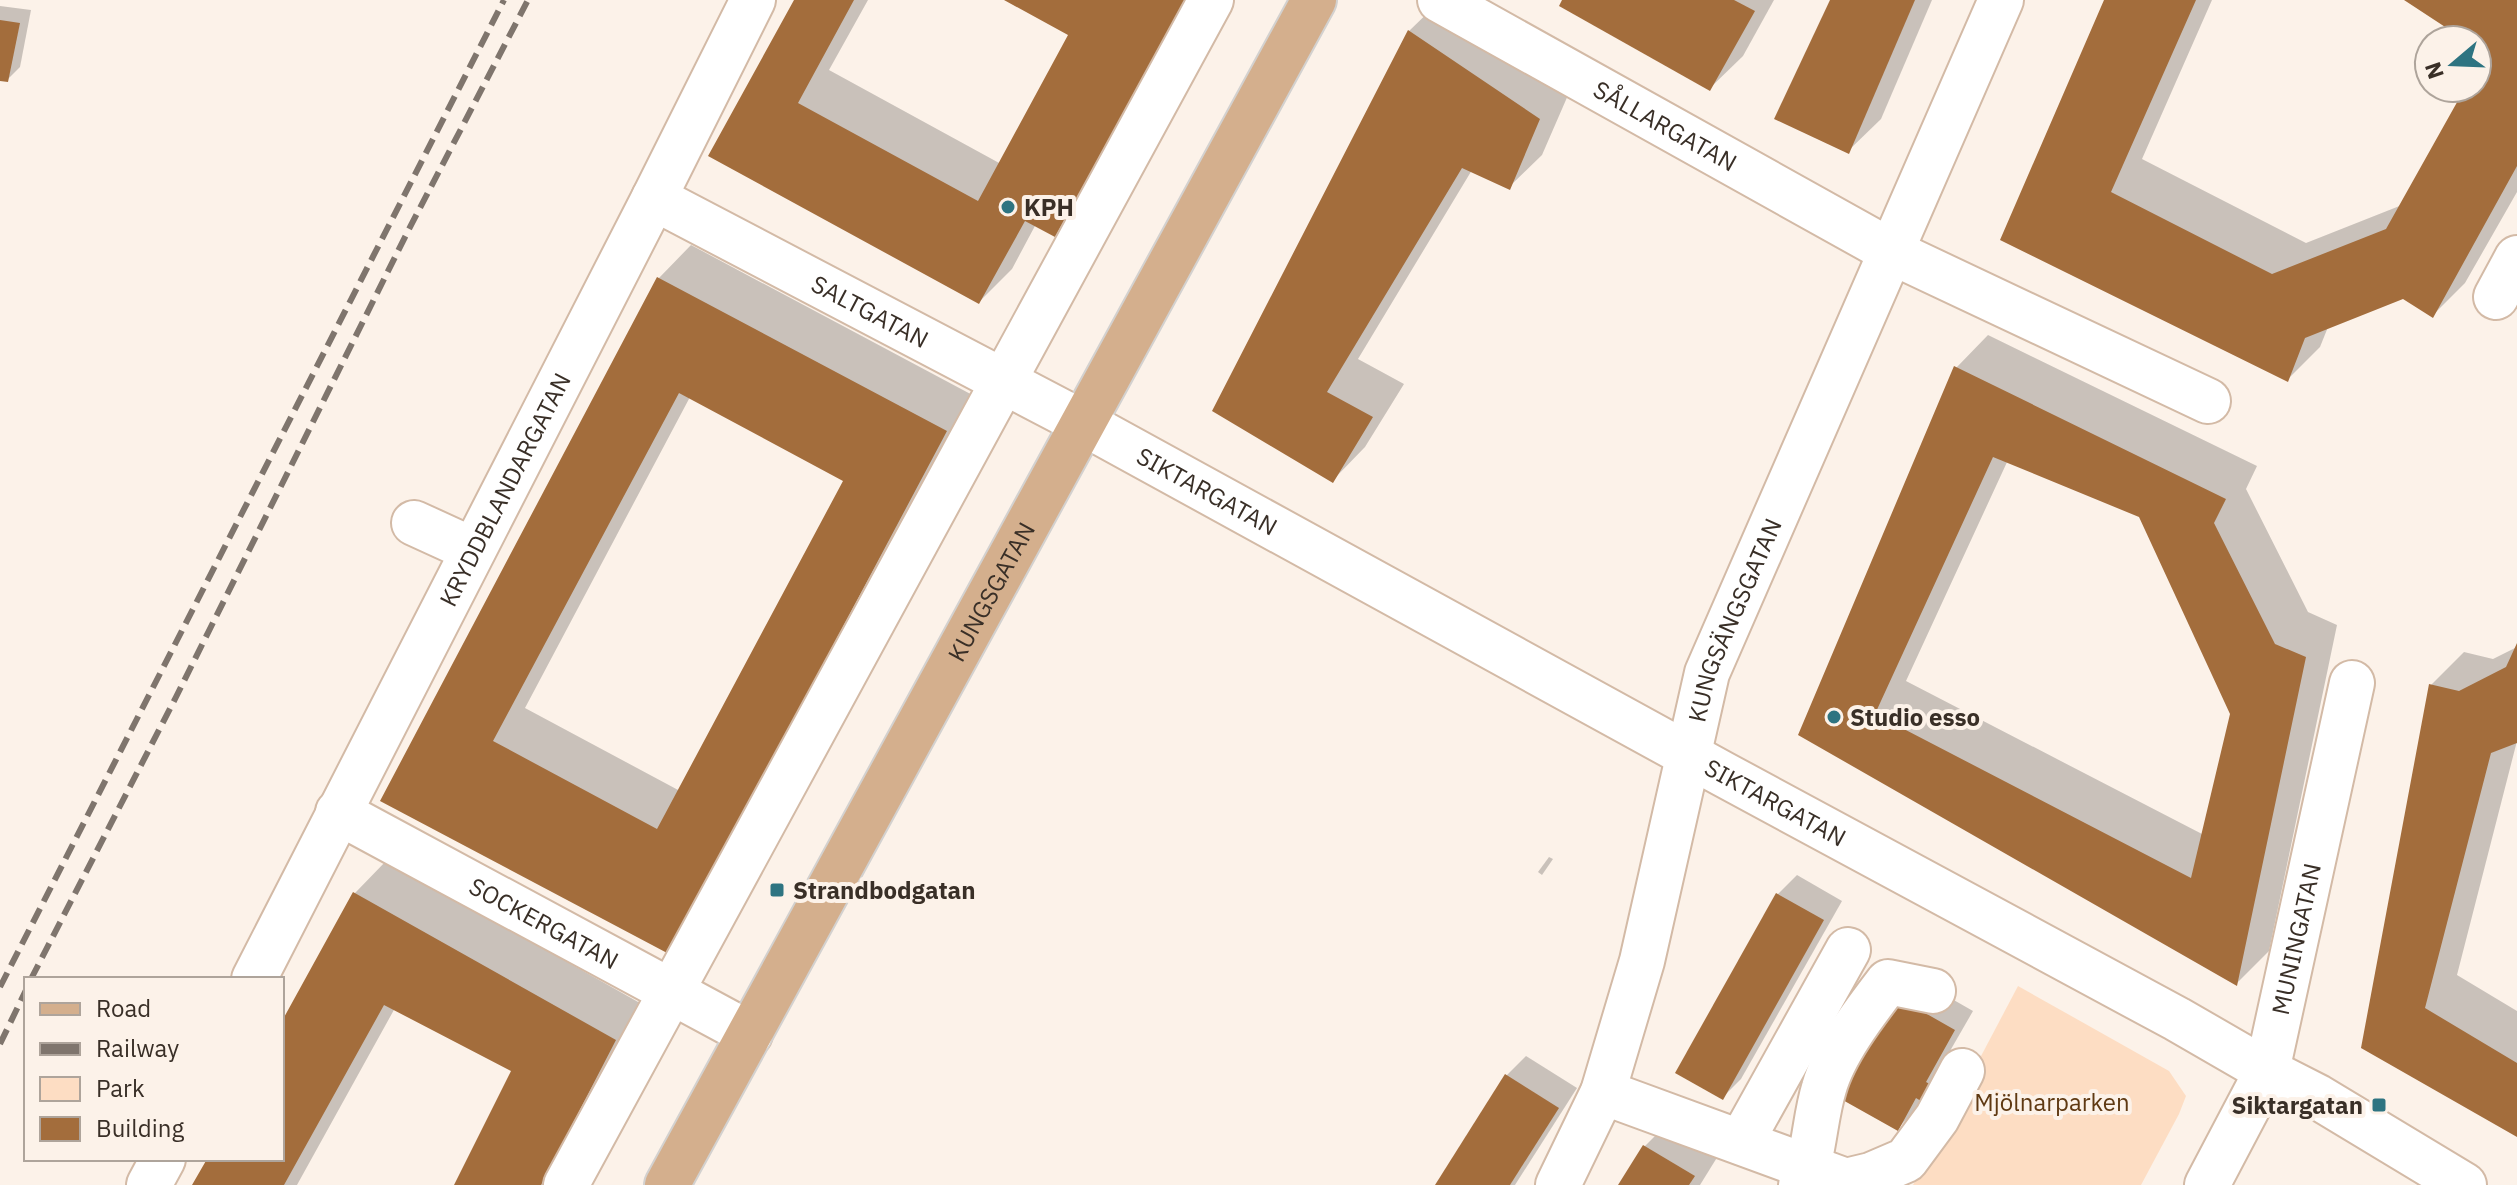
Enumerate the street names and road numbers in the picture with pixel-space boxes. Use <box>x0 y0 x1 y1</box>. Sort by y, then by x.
street label: SÅLLARGATAN <box>1588 73 1743 178</box>
street label: SALTGATAN <box>806 267 934 355</box>
street label: KRYDDBLANDARGATAN <box>432 367 578 612</box>
street label: SIKTARGATAN <box>1131 439 1283 543</box>
street label: KUNGSÄNGSGATAN <box>1680 513 1789 725</box>
street label: KUNGSGATAN <box>940 516 1042 667</box>
street label: SIKTARGATAN <box>1699 751 1852 853</box>
street label: MUNINGATAN <box>2264 860 2328 1018</box>
street label: SOCKERGATAN <box>464 870 624 976</box>

